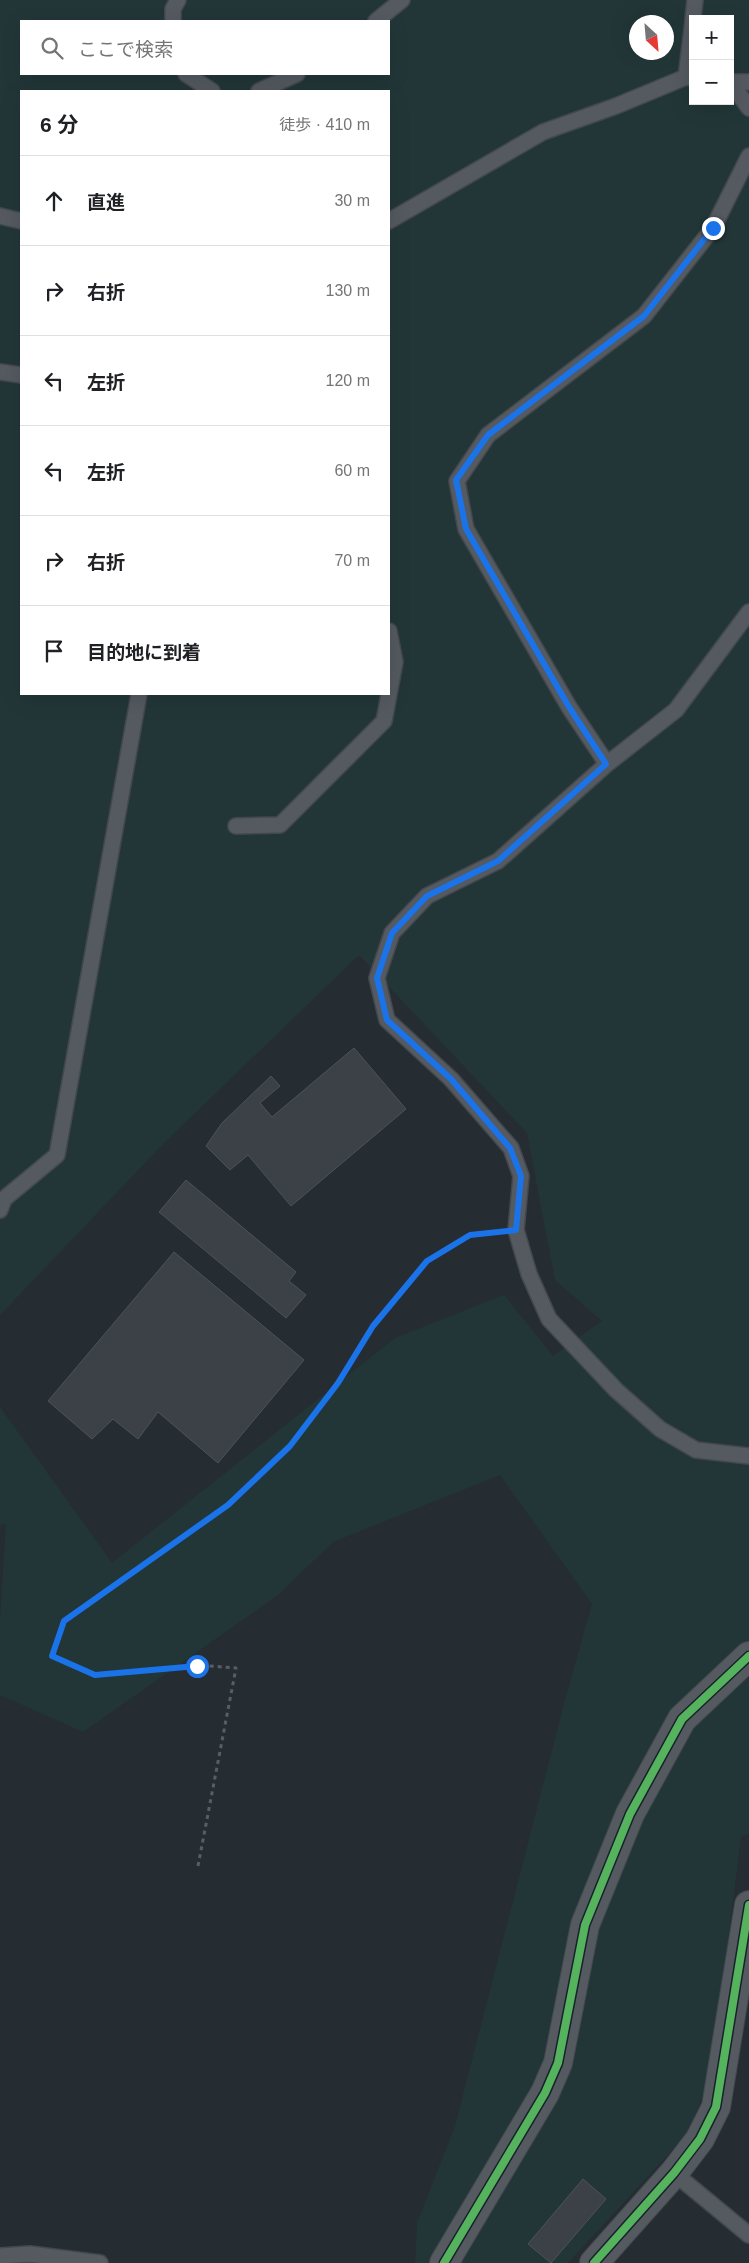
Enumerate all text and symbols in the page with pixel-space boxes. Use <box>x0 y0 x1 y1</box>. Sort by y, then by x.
north arrow <box>629 15 674 60</box>
map controls <box>689 15 734 105</box>
button: + <box>689 15 734 60</box>
search box <box>20 20 390 75</box>
icon: search <box>38 34 66 62</box>
text: ここで検索 <box>78 39 173 60</box>
button: − <box>689 60 734 105</box>
text: 6 分 <box>40 113 79 136</box>
text: 徒歩 · 410 m <box>279 116 370 133</box>
icon: ahead <box>40 187 68 215</box>
text: 直進 <box>87 192 125 213</box>
text: 30 m <box>334 192 370 209</box>
route end <box>702 217 725 240</box>
icon: right <box>40 277 68 305</box>
text: 右折 <box>87 282 125 303</box>
text: 130 m <box>326 282 370 299</box>
icon: left <box>40 367 68 395</box>
text: 左折 <box>87 372 125 393</box>
text: 120 m <box>326 372 370 389</box>
icon: left <box>40 457 68 485</box>
text: 左折 <box>87 462 125 483</box>
text: 60 m <box>334 462 370 479</box>
icon: right <box>40 547 68 575</box>
text: 右折 <box>87 552 125 573</box>
text: 70 m <box>334 552 370 569</box>
icon: arrive <box>40 637 68 665</box>
text: 目的地に到着 <box>87 642 201 663</box>
route start <box>186 1655 209 1678</box>

